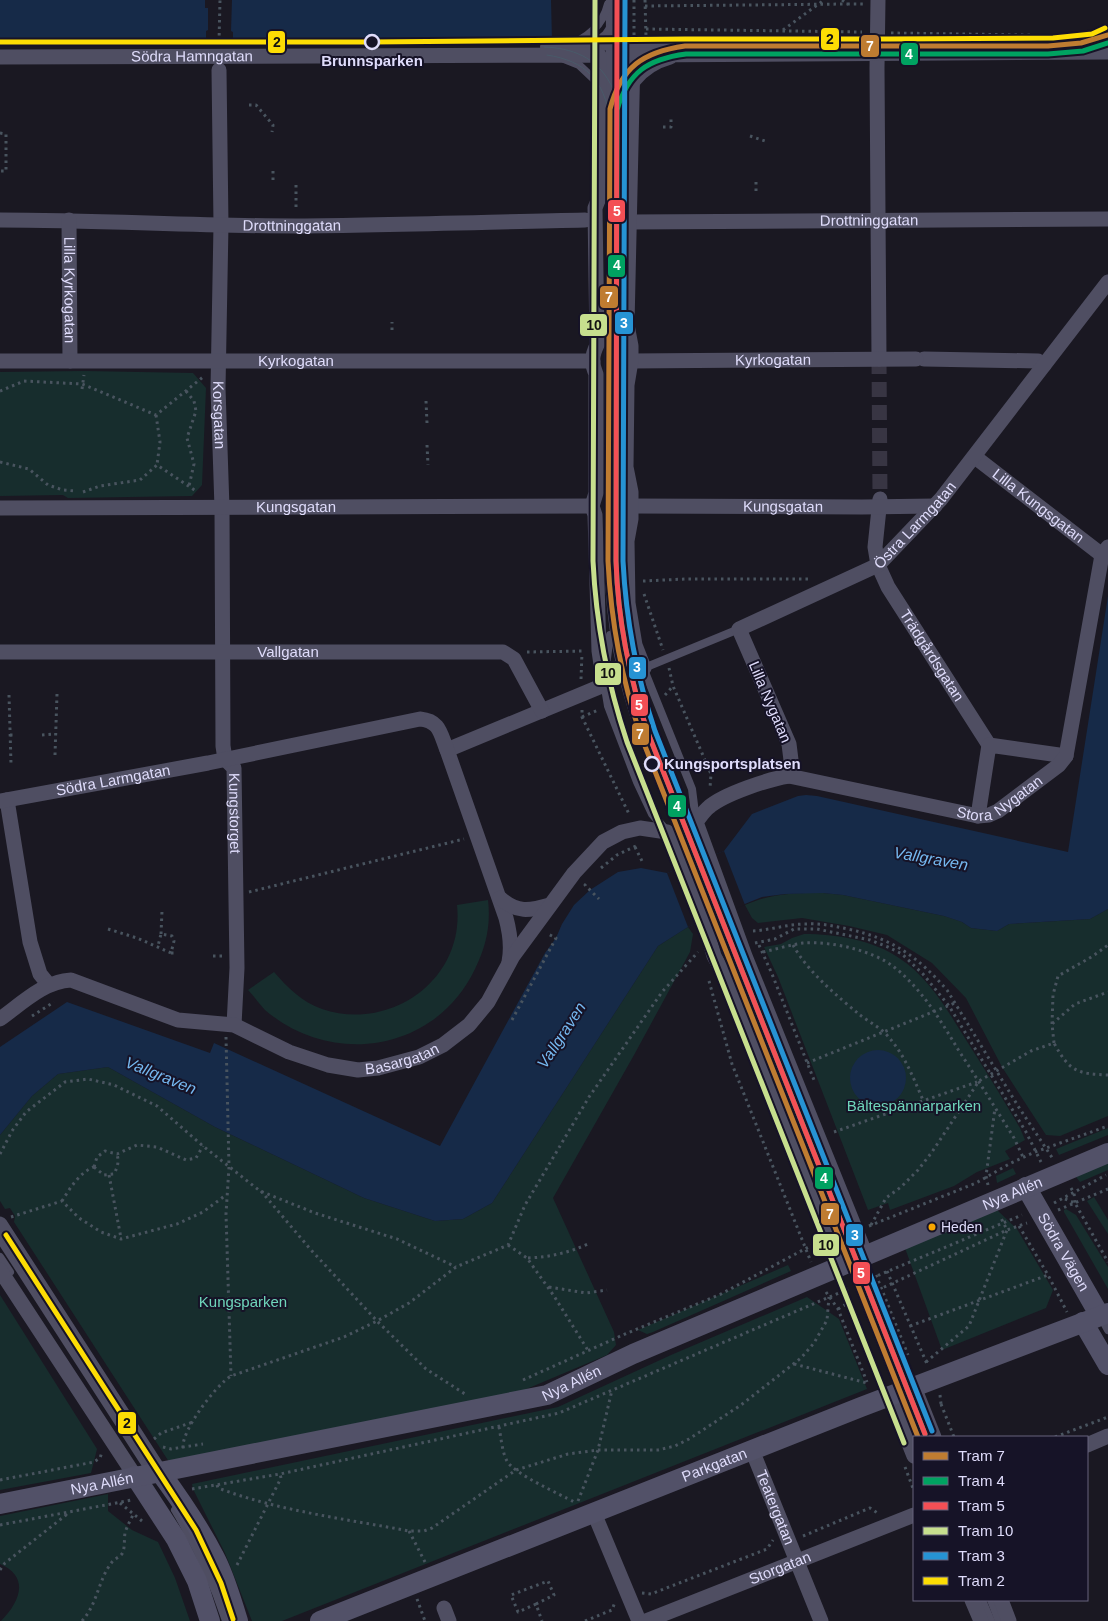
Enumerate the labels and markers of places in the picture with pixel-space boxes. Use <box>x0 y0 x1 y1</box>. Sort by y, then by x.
marker: Brunnsparken <box>364 34 380 50</box>
place label: Brunnsparken <box>321 52 423 69</box>
place label: Kungsportsplatsen <box>664 755 801 772</box>
marker: Kungsportsplatsen <box>644 756 660 772</box>
place label: Heden <box>941 1219 982 1235</box>
marker: Heden <box>927 1222 937 1232</box>

